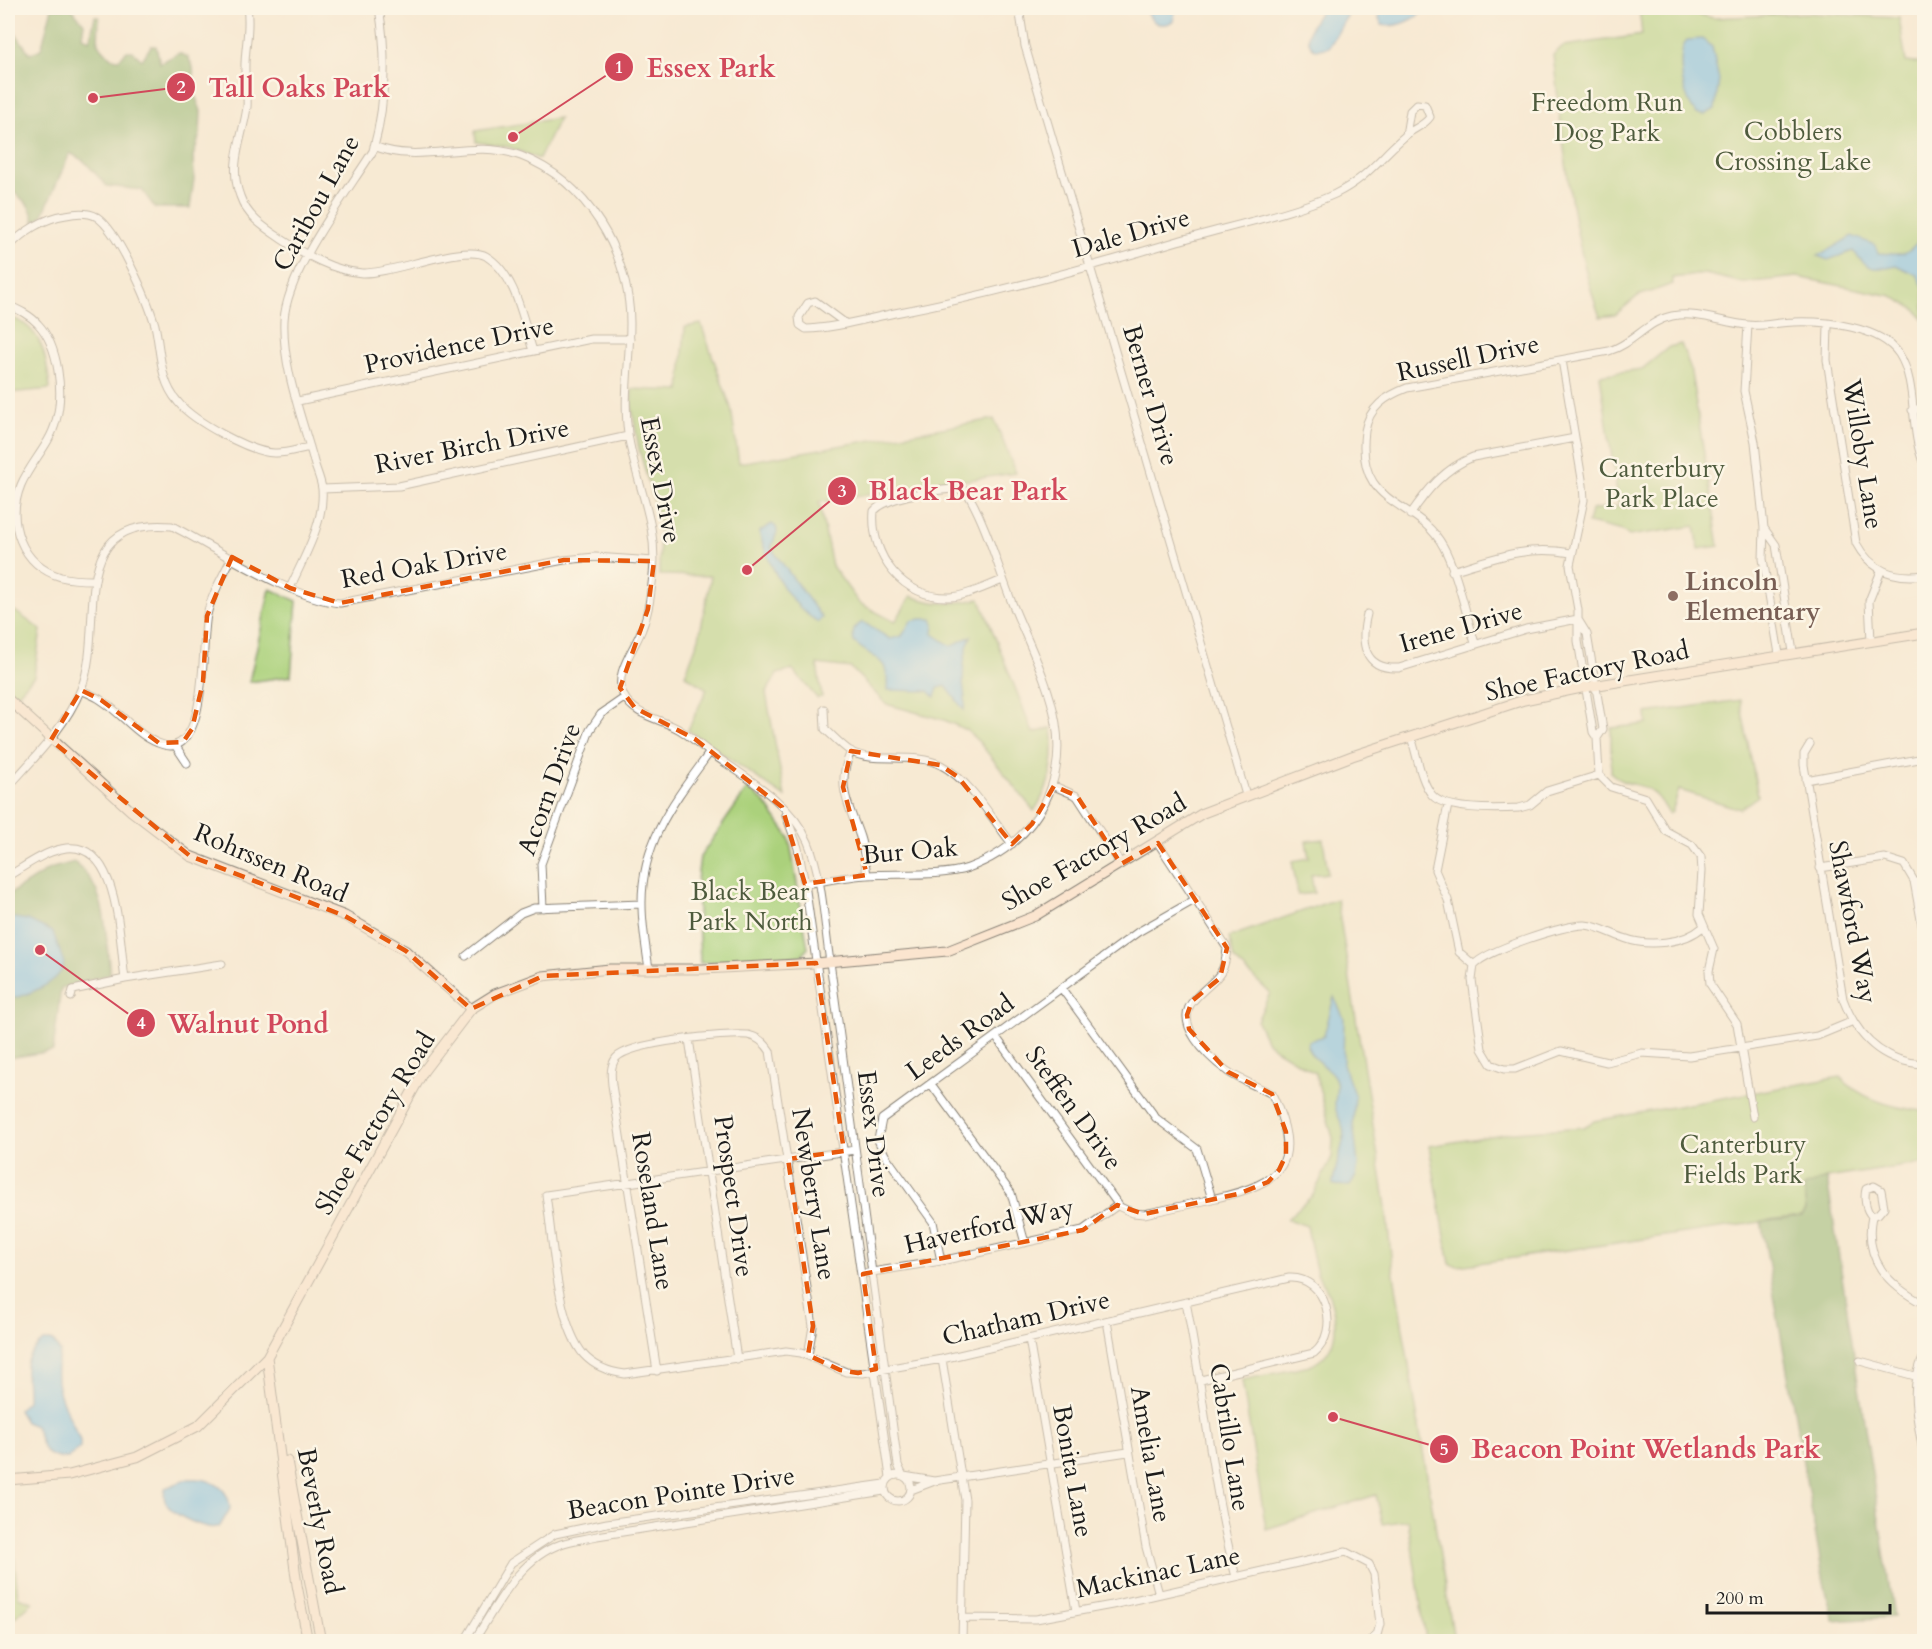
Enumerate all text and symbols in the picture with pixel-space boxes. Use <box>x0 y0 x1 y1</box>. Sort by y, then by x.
callout: Essex Park <box>604 45 787 90</box>
text: Essex Park <box>646 50 776 87</box>
text: 1 <box>614 55 624 80</box>
callout: Tall Oaks Park <box>166 65 402 110</box>
text: Tall Oaks Park <box>208 70 390 107</box>
text: 2 <box>176 75 186 100</box>
park label: Freedom Run Dog Park <box>1531 85 1683 150</box>
park label: Cobblers Crossing Lake <box>1714 114 1872 179</box>
street label: Caribou Lane <box>264 129 368 277</box>
street label: Dale Drive <box>1068 200 1194 266</box>
street label: Providence Drive <box>361 308 557 382</box>
street label: Berner Drive <box>1114 321 1188 469</box>
street label: Russell Drive <box>1394 326 1542 390</box>
street label: Willoby Lane <box>1834 375 1892 532</box>
street label: River Birch Drive <box>372 410 572 482</box>
street label: Essex Drive <box>632 414 690 546</box>
park label: Canterbury Park Place <box>1599 451 1726 516</box>
callout: Black Bear Park <box>827 468 1080 513</box>
text: Black Bear Park <box>868 473 1068 510</box>
text: 3 <box>837 479 847 504</box>
street label: Red Oak Drive <box>338 533 510 597</box>
place label: Lincoln Elementary <box>1685 564 1821 629</box>
marker: Lincoln Elementary <box>1666 589 1680 603</box>
street label: Irene Drive <box>1395 593 1527 661</box>
street label: Shoe Factory Road <box>1482 632 1692 710</box>
street label: Acorn Drive <box>509 718 589 860</box>
street label: Shoe Factory Road <box>995 785 1193 919</box>
street label: Rohrssen Road <box>189 815 353 911</box>
street label: Bur Oak <box>861 829 959 873</box>
street label: Shawford Way <box>1820 838 1886 1007</box>
park label: Black Bear Park North <box>687 874 813 939</box>
street label: Leeds Road <box>899 986 1021 1088</box>
callout: Walnut Pond <box>126 1001 341 1046</box>
text: Walnut Pond <box>166 1006 329 1043</box>
text: 4 <box>136 1011 146 1036</box>
street label: Shoe Factory Road <box>307 1025 444 1221</box>
street label: Steffen Drive <box>1017 1039 1131 1177</box>
street label: Essex Drive <box>849 1068 899 1200</box>
street label: Newberry Lane <box>783 1105 845 1283</box>
street label: Prospect Drive <box>705 1113 763 1279</box>
park label: Canterbury Fields Park <box>1680 1127 1807 1192</box>
street label: Roseland Lane <box>623 1129 683 1293</box>
street label: Haverford Way <box>901 1189 1078 1263</box>
street label: Chatham Drive <box>939 1282 1113 1354</box>
street label: Cabrillo Lane <box>1201 1360 1259 1514</box>
street label: Amelia Lane <box>1122 1383 1180 1525</box>
street label: Bonita Lane <box>1044 1402 1102 1540</box>
callout: Beacon Point Wetlands Park <box>1429 1426 1833 1471</box>
text: Beacon Point Wetlands Park <box>1471 1431 1821 1468</box>
text: 5 <box>1439 1437 1449 1462</box>
street label: Beverly Road <box>289 1445 351 1597</box>
street label: Beacon Pointe Drive <box>565 1458 797 1528</box>
street label: Mackinac Lane <box>1073 1537 1243 1607</box>
scale bar <box>1707 1577 1890 1615</box>
text: 200 m <box>1716 1586 1764 1611</box>

